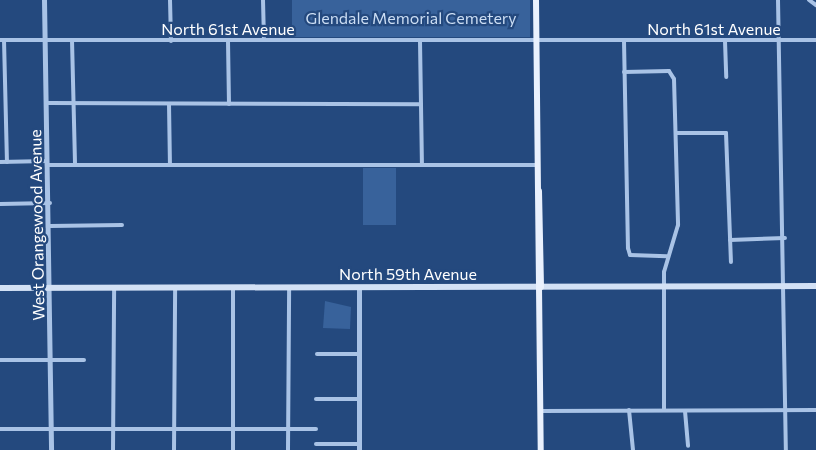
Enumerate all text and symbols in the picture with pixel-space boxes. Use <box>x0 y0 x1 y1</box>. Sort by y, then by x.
park label: Glendale Memorial Cemetery <box>305 8 517 28</box>
street label: North 61st Avenue <box>161 19 295 39</box>
street label: North 61st Avenue <box>647 19 781 39</box>
street label: West Orangewood Avenue <box>26 129 48 321</box>
street label: North 59th Avenue <box>339 264 477 284</box>

